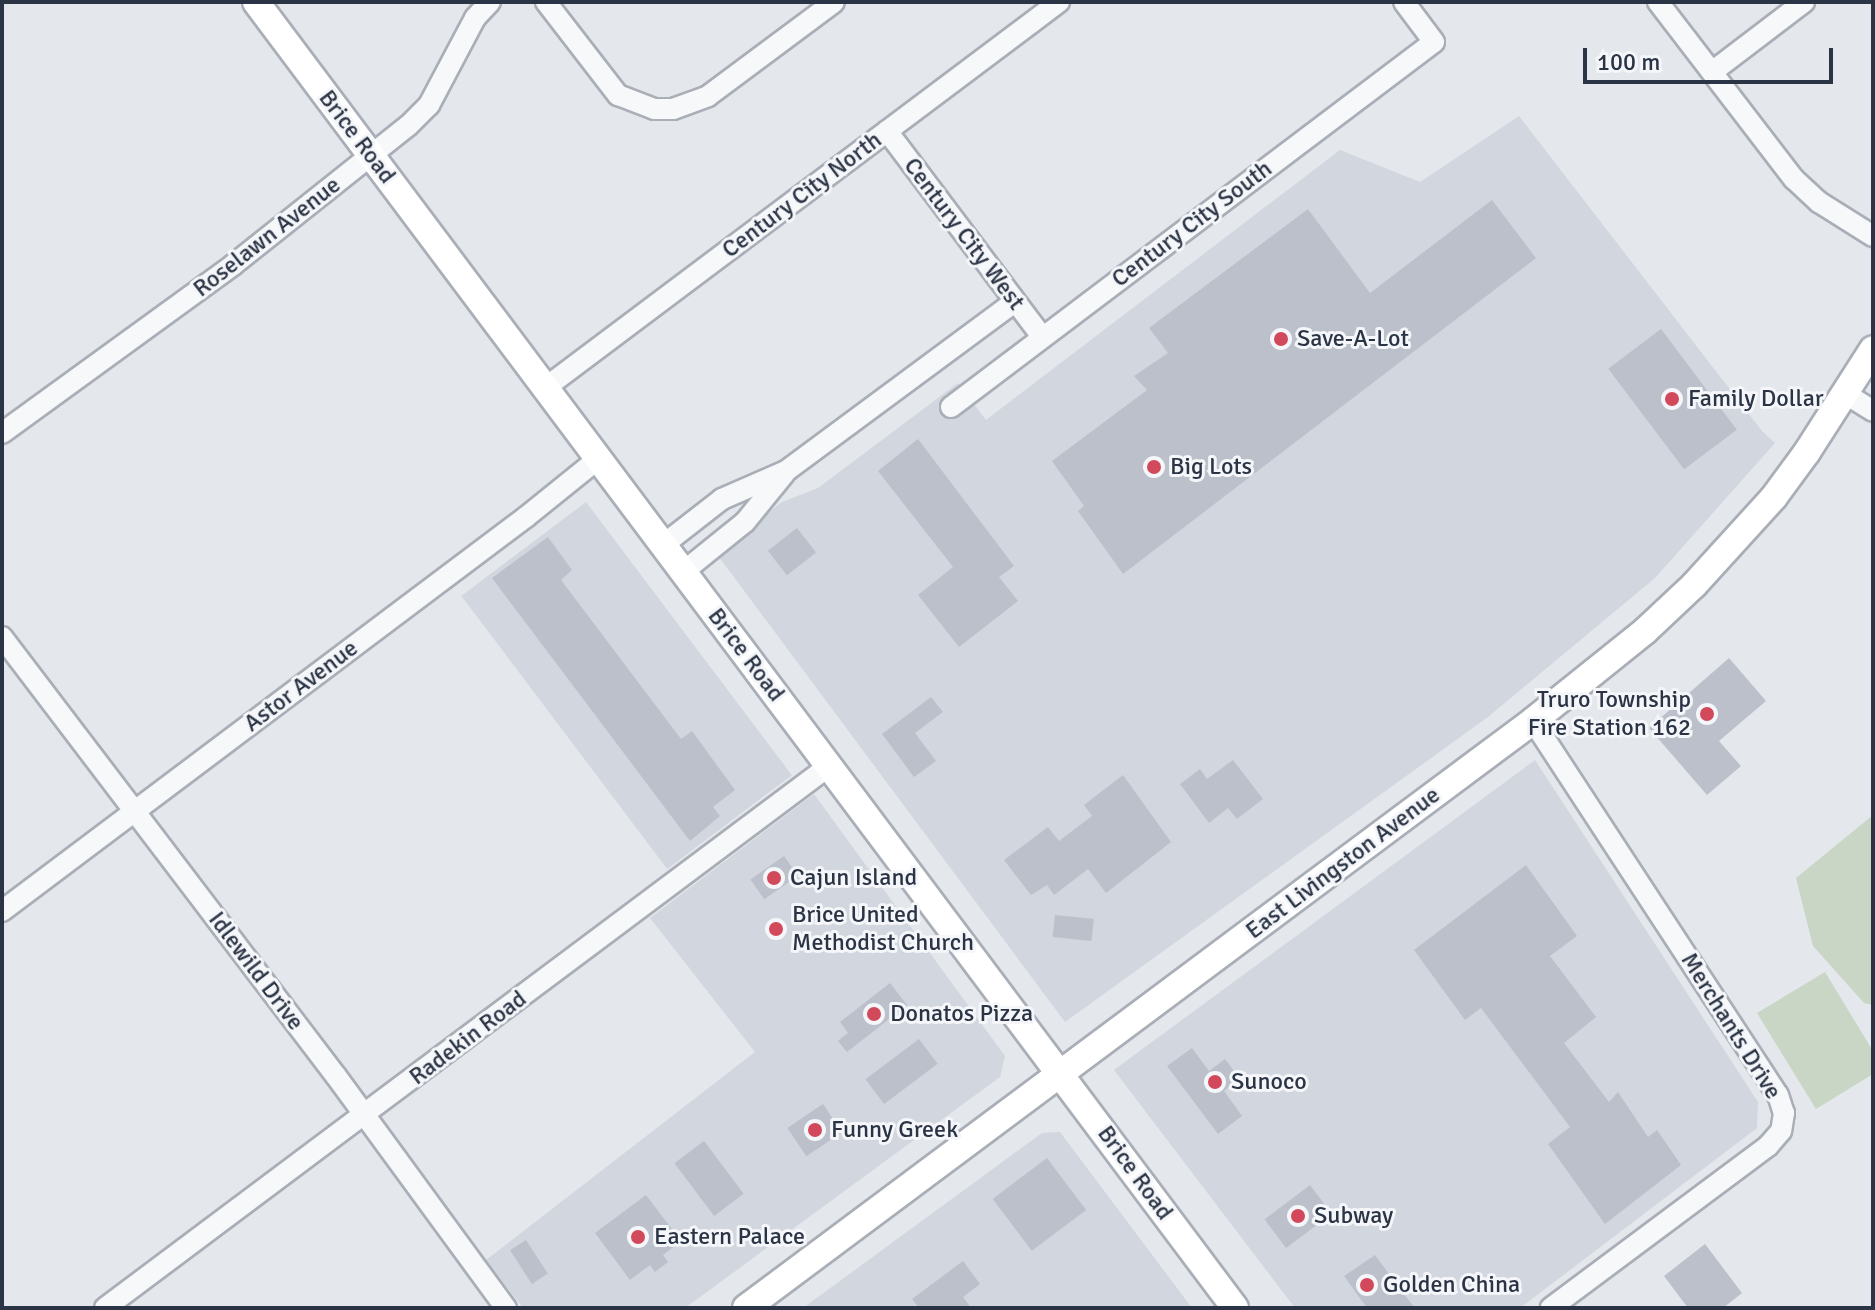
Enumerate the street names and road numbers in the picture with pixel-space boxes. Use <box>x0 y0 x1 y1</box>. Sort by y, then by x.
street label: Brice Road <box>312 85 402 189</box>
street label: Century City North <box>717 126 887 264</box>
street label: Century City West <box>897 152 1031 316</box>
street label: Century City South <box>1106 154 1278 294</box>
street label: Roselawn Avenue <box>188 171 346 303</box>
street label: Brice Road <box>701 603 791 707</box>
street label: Astor Avenue <box>238 634 364 738</box>
street label: East Livingston Avenue <box>1240 781 1446 945</box>
street label: Idlewild Drive <box>202 906 310 1036</box>
street label: Merchants Drive <box>1674 947 1788 1105</box>
street label: Radekin Road <box>404 985 532 1091</box>
street label: Brice Road <box>1091 1120 1179 1226</box>

